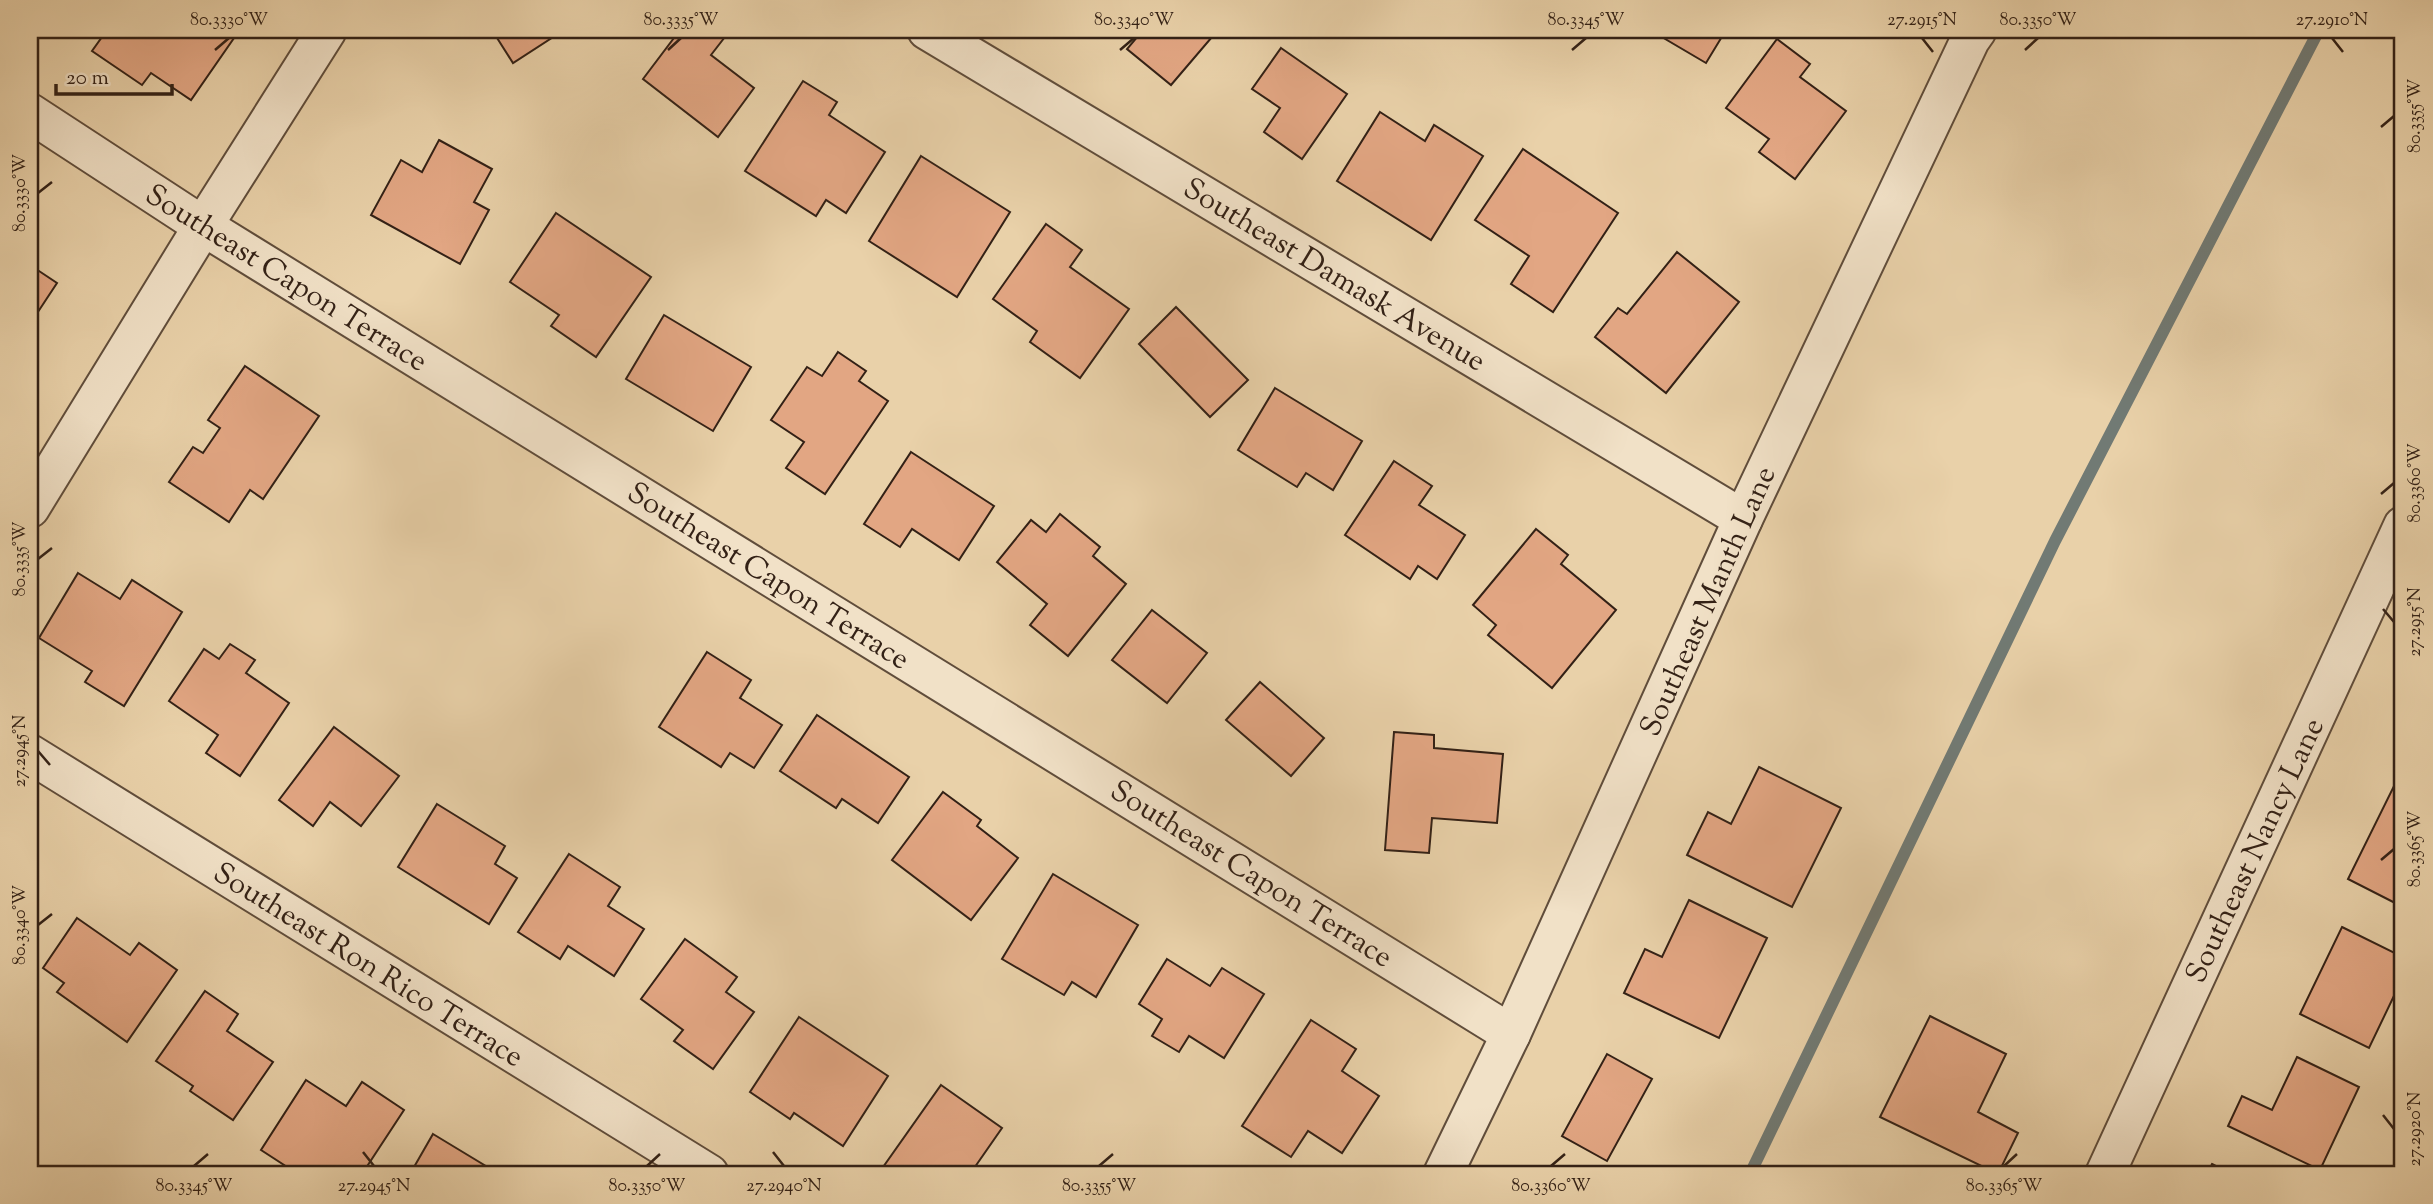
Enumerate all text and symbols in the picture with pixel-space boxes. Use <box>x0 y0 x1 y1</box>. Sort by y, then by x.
text: 80.3330°W <box>190 8 268 34</box>
text: 80.3335°W <box>643 8 719 34</box>
text: 80.3340°W <box>1094 8 1174 34</box>
text: 80.3345°W <box>1548 8 1625 34</box>
text: 27.2915°N <box>1887 8 1957 34</box>
text: 80.3350°W <box>1999 8 2077 34</box>
text: 27.2910°N <box>2296 8 2368 34</box>
scale bar <box>56 52 172 96</box>
text: 20 m <box>66 64 109 94</box>
text: 80.3355°W <box>2403 79 2429 153</box>
text: 80.3330°W <box>8 154 34 232</box>
street label: Southeast Damask Avenue <box>1174 169 1493 384</box>
street label: Southeast Capon Terrace <box>136 175 435 384</box>
text: 80.3360°W <box>2403 443 2429 523</box>
street label: Southeast Manth Lane <box>1630 460 1788 744</box>
street label: Southeast Capon Terrace <box>618 473 917 682</box>
text: 80.3335°W <box>8 521 34 597</box>
text: 27.2915°N <box>2403 587 2429 657</box>
street label: Southeast Nancy Lane <box>2176 712 2337 991</box>
text: 27.2945°N <box>8 715 34 787</box>
street label: Southeast Capon Terrace <box>1101 771 1400 980</box>
text: 80.3365°W <box>2403 811 2429 887</box>
street label: Southeast Ron Rico Terrace <box>204 853 531 1079</box>
text: 80.3340°W <box>8 885 34 965</box>
text: 27.2920°N <box>2403 1092 2429 1166</box>
text: 80.3345°W <box>156 1174 233 1200</box>
text: 27.2945°N <box>338 1174 410 1200</box>
text: 80.3350°W <box>608 1174 686 1200</box>
text: 27.2940°N <box>746 1174 822 1200</box>
text: 80.3355°W <box>1062 1174 1136 1200</box>
text: 80.3360°W <box>1511 1174 1591 1200</box>
text: 80.3365°W <box>1966 1174 2042 1200</box>

